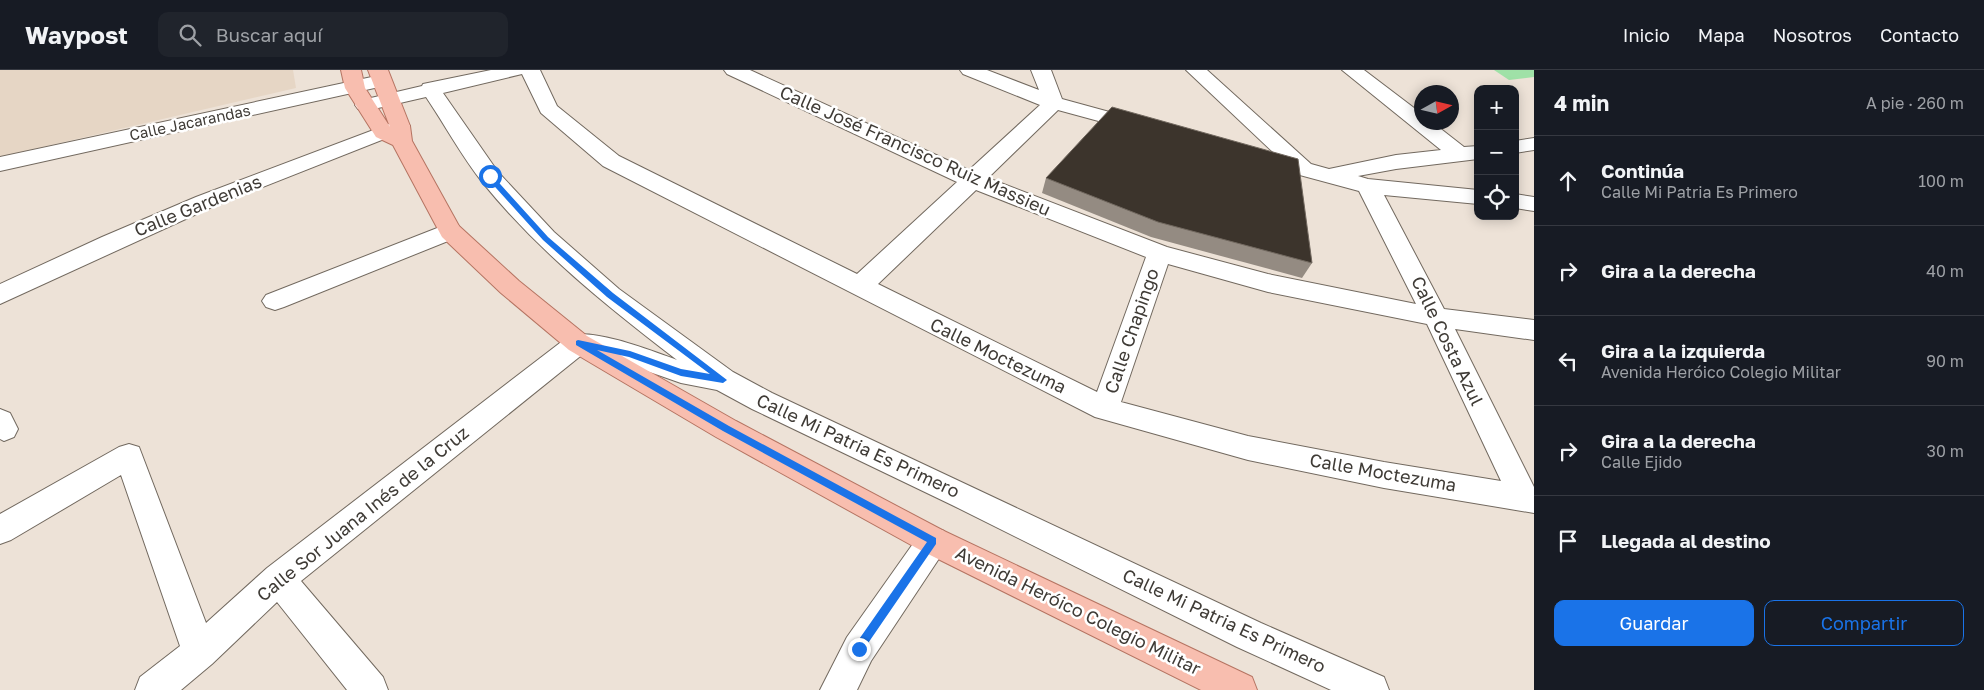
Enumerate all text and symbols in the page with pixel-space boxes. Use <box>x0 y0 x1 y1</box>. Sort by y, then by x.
search box <box>158 12 508 57</box>
text: Waypost <box>25 20 128 49</box>
icon: search <box>176 21 204 49</box>
text: Buscar aquí <box>216 23 322 46</box>
text: Inicio <box>1623 24 1670 46</box>
text: Mapa <box>1698 24 1745 46</box>
text: Nosotros <box>1773 24 1852 46</box>
text: Contacto <box>1880 24 1959 46</box>
street label: Calle José Francisco Ruiz Massieu <box>777 80 1054 220</box>
north arrow <box>1414 85 1459 130</box>
map controls <box>1474 85 1519 220</box>
button: + <box>1474 85 1519 130</box>
text: 4 min <box>1554 90 1609 116</box>
text: A pie · 260 m <box>1866 93 1964 113</box>
street label: Calle Jacarandas <box>128 100 252 144</box>
button: − <box>1474 130 1519 175</box>
text: Continúa <box>1601 159 1684 182</box>
route start <box>479 165 502 188</box>
icon: ahead <box>1554 167 1582 195</box>
street label: Calle Gardenias <box>131 169 265 241</box>
text: 100 m <box>1918 171 1964 191</box>
button: locate <box>1474 175 1519 220</box>
text: Calle Mi Patria Es Primero <box>1601 182 1798 202</box>
icon: right <box>1554 257 1582 285</box>
text: Gira a la derecha <box>1601 259 1756 282</box>
text: 40 m <box>1926 261 1964 281</box>
street label: Calle Chapingo <box>1099 265 1163 396</box>
street label: Calle Costa Azul <box>1407 272 1489 409</box>
street label: Calle Moctezuma <box>927 313 1070 398</box>
text: Gira a la izquierda <box>1601 339 1765 362</box>
icon: left <box>1554 347 1582 375</box>
text: 90 m <box>1926 351 1964 371</box>
text: Avenida Heróico Colegio Militar <box>1601 362 1841 382</box>
street label: Calle Mi Patria Es Primero <box>753 388 963 502</box>
street label: Calle Sor Juana Inés de la Cruz <box>252 421 473 606</box>
text: Gira a la derecha <box>1601 429 1756 452</box>
icon: right <box>1554 437 1582 465</box>
text: 30 m <box>1927 441 1964 461</box>
street label: Calle Moctezuma <box>1308 448 1458 496</box>
text: Calle Ejido <box>1601 452 1682 472</box>
icon: arrive <box>1554 527 1582 555</box>
text: Llegada al destino <box>1601 529 1771 552</box>
street label: Avenida Heróico Colegio Militar <box>952 541 1205 679</box>
street label: Calle Mi Patria Es Primero <box>1119 563 1329 677</box>
button: Guardar <box>1554 600 1754 646</box>
button: Compartir <box>1764 600 1964 646</box>
route end <box>848 638 871 661</box>

